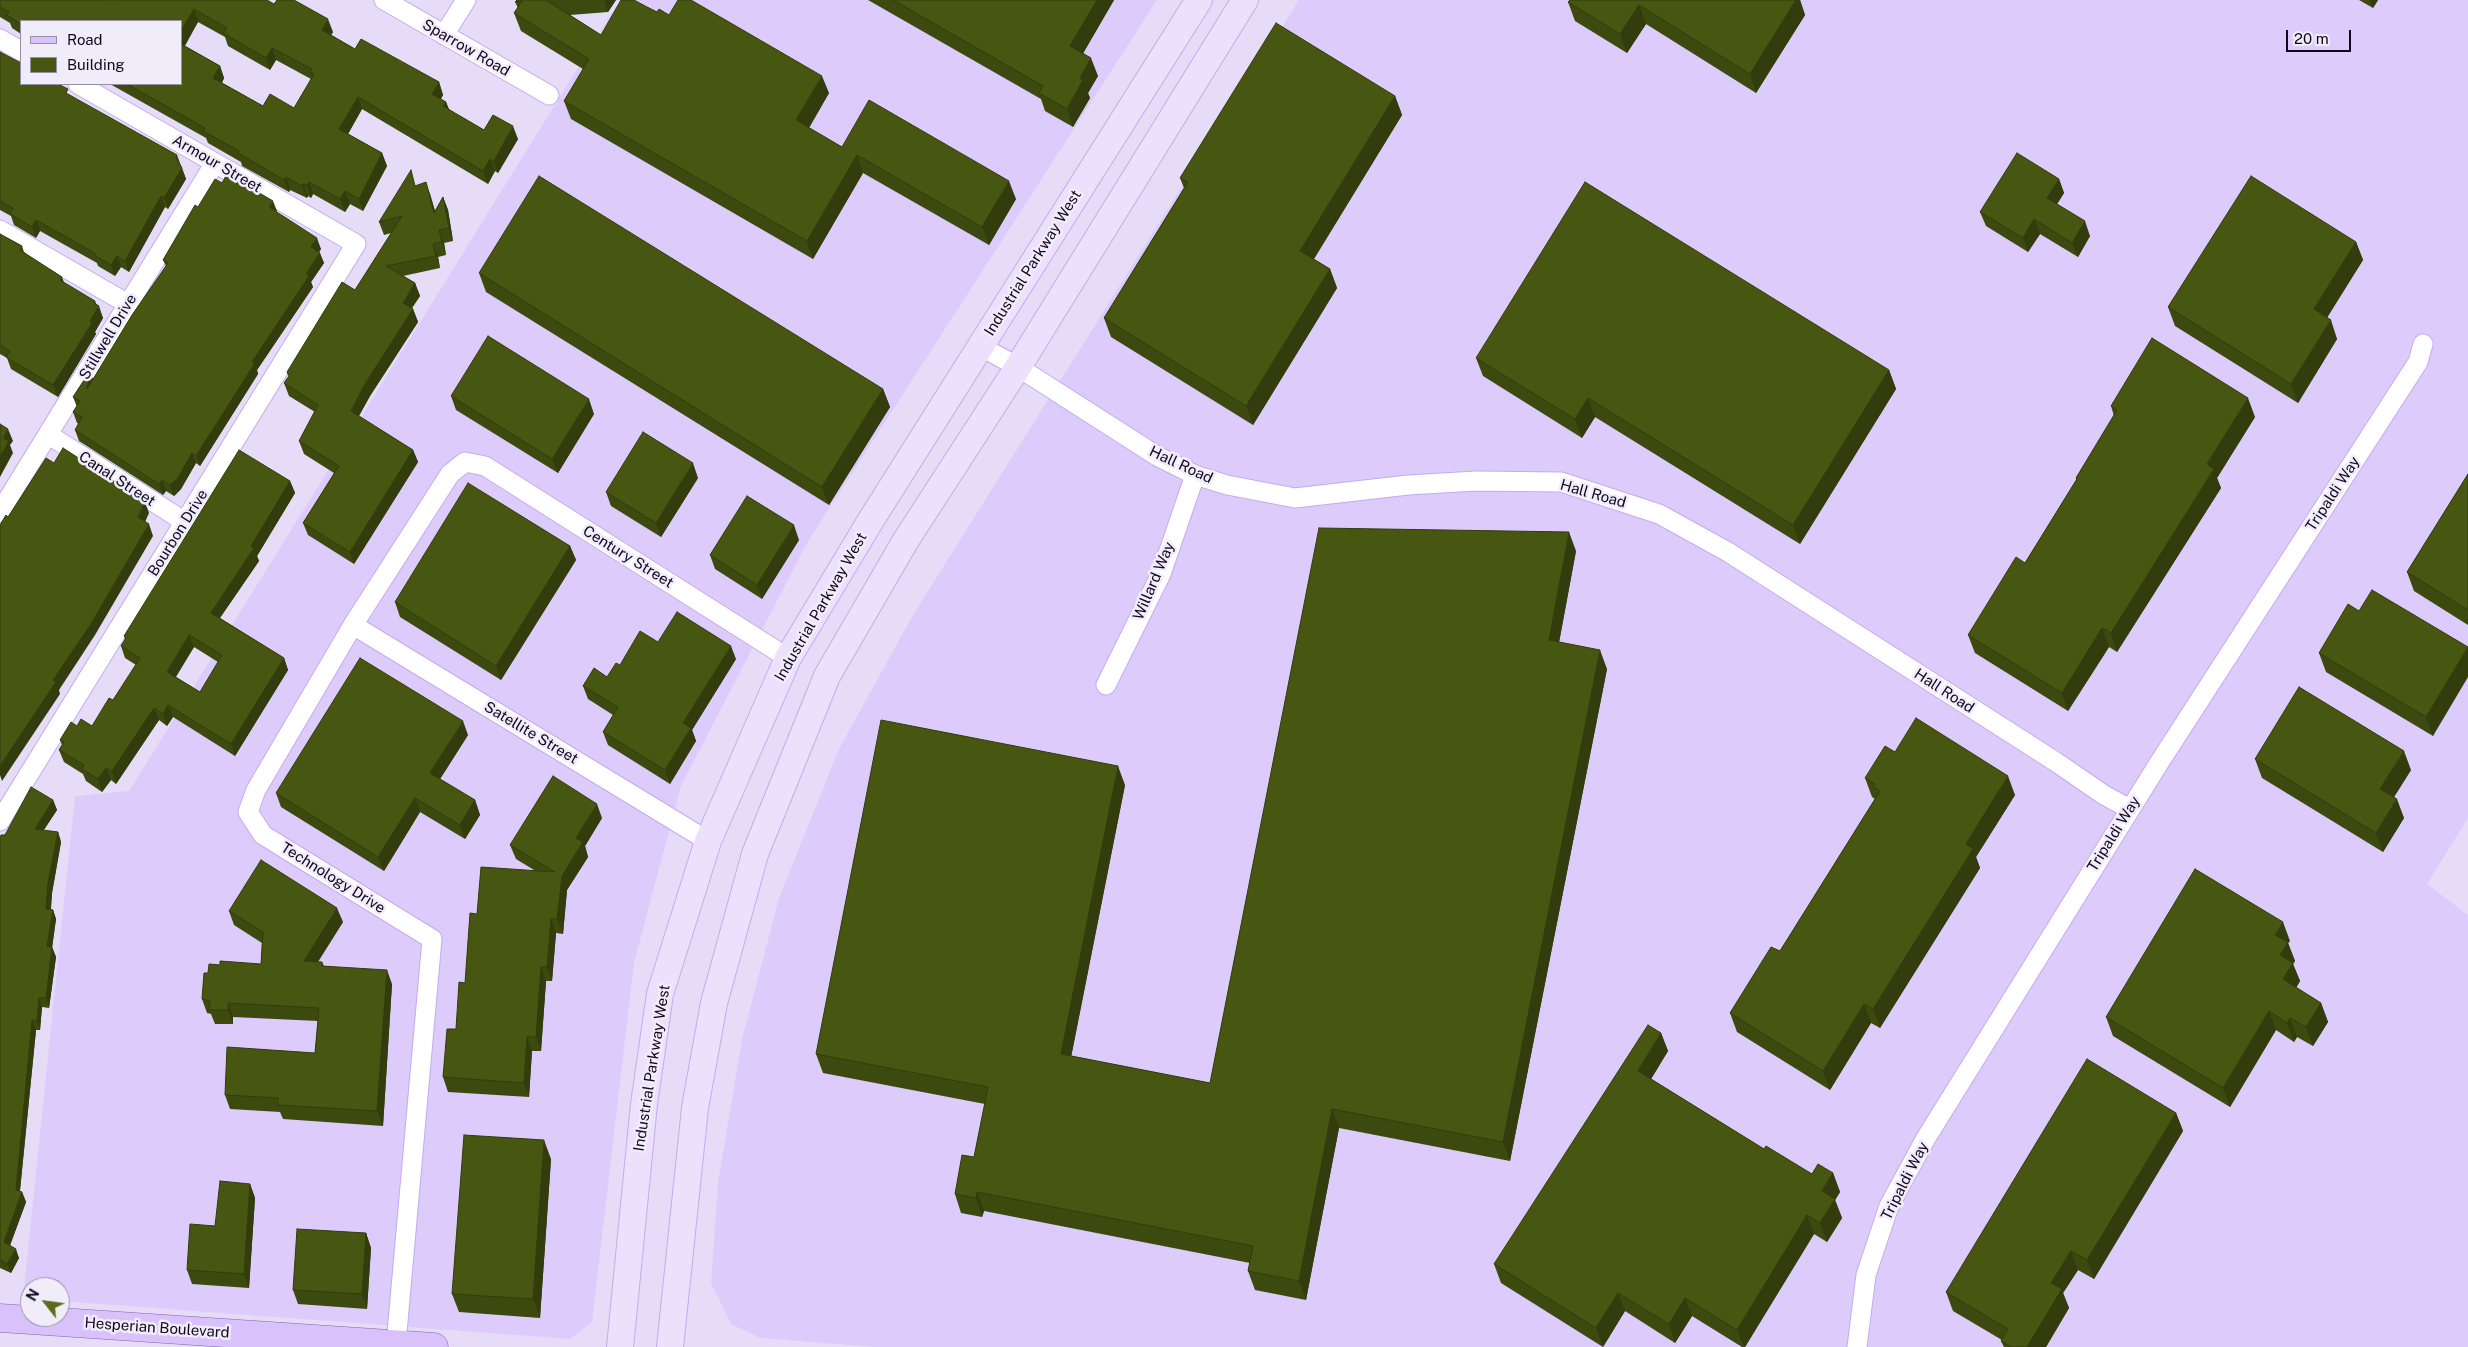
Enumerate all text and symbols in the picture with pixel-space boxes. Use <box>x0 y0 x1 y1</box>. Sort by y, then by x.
street label: Sparrow Road <box>419 16 513 80</box>
legend <box>20 20 182 85</box>
scale bar <box>2288 20 2353 52</box>
text: 20 m <box>2294 30 2329 47</box>
text: Road <box>67 31 103 48</box>
text: Building <box>67 56 125 73</box>
street label: Armour Street <box>169 131 265 197</box>
street label: Industrial Parkway West <box>981 187 1085 339</box>
street label: Stillwell Drive <box>75 291 141 383</box>
street label: Hall Road <box>1146 443 1216 487</box>
street label: Canal Street <box>75 448 159 510</box>
street label: Tripaldi Way <box>2302 453 2364 535</box>
street label: Hall Road <box>1558 476 1628 512</box>
street label: Bourbon Drive <box>144 486 212 580</box>
street label: Century Street <box>579 522 677 592</box>
street label: Industrial Parkway West <box>771 529 871 685</box>
street label: Willard Way <box>1129 539 1179 623</box>
street label: Hall Road <box>1911 665 1977 717</box>
street label: Satellite Street <box>481 698 581 768</box>
street label: Tripaldi Way <box>2084 793 2144 875</box>
street label: Technology Drive <box>277 839 389 917</box>
street label: Industrial Parkway West <box>630 983 674 1153</box>
street label: Tripaldi Way <box>1878 1139 1932 1223</box>
north arrow <box>20 1277 70 1327</box>
text: N <box>23 1286 43 1304</box>
street label: Hesperian Boulevard <box>84 1314 230 1342</box>

